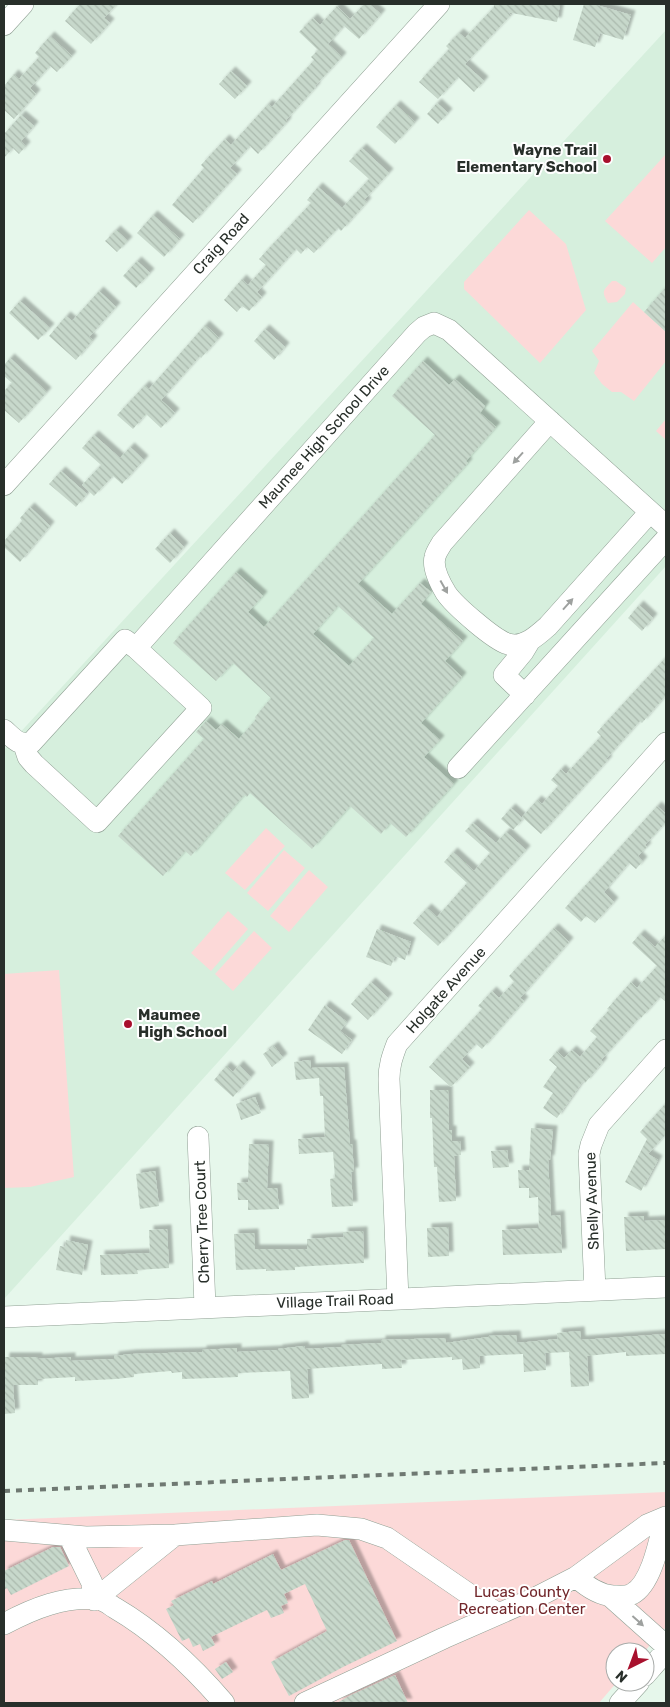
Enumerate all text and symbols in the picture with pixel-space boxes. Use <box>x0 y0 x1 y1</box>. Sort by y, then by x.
place label: Wayne Trail Elementary School <box>456 141 597 176</box>
marker: Wayne Trail Elementary School <box>601 153 613 165</box>
street label: Craig Road <box>189 210 253 278</box>
street label: Maumee High School Drive <box>255 362 393 512</box>
one-way arrow <box>512 451 524 463</box>
one-way arrow <box>440 580 448 595</box>
one-way arrow <box>562 599 574 611</box>
street label: Holgate Avenue <box>402 943 490 1037</box>
place label: Maumee High School <box>138 1006 227 1041</box>
marker: Maumee High School <box>122 1018 134 1030</box>
street label: Shelly Avenue <box>581 1152 603 1250</box>
street label: Cherry Tree Court <box>191 1160 213 1284</box>
street label: Village Trail Road <box>276 1290 394 1312</box>
park label: Lucas County Recreation Center <box>459 1583 586 1618</box>
one-way arrow <box>632 1615 645 1626</box>
north arrow <box>605 1642 655 1692</box>
text: N <box>612 1667 631 1686</box>

